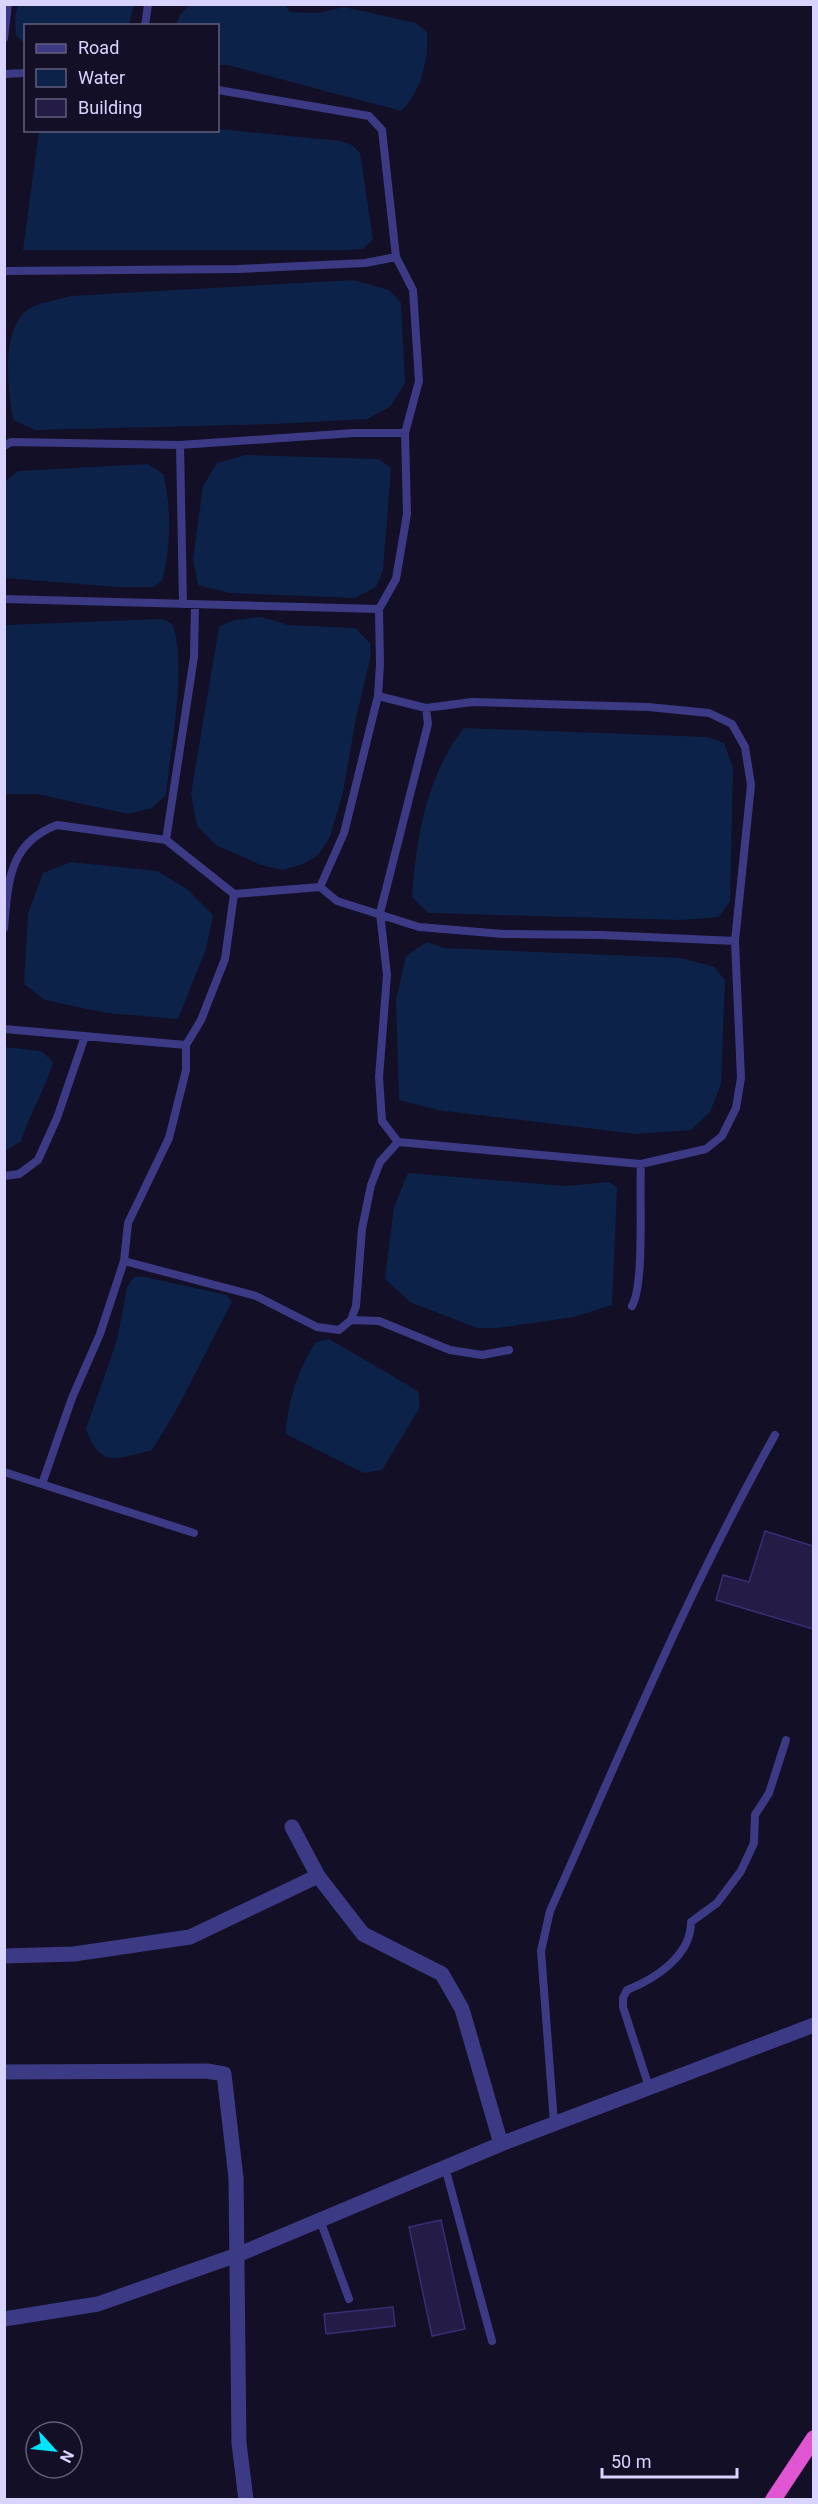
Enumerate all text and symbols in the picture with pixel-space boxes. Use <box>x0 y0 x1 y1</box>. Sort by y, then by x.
legend <box>24 24 219 132</box>
text: Road <box>78 37 119 58</box>
text: Water <box>78 67 125 88</box>
text: Building <box>78 97 142 118</box>
north arrow <box>24 2420 84 2480</box>
scale bar <box>602 2441 737 2479</box>
text: N <box>56 2447 78 2466</box>
text: 50 m <box>611 2451 651 2472</box>

